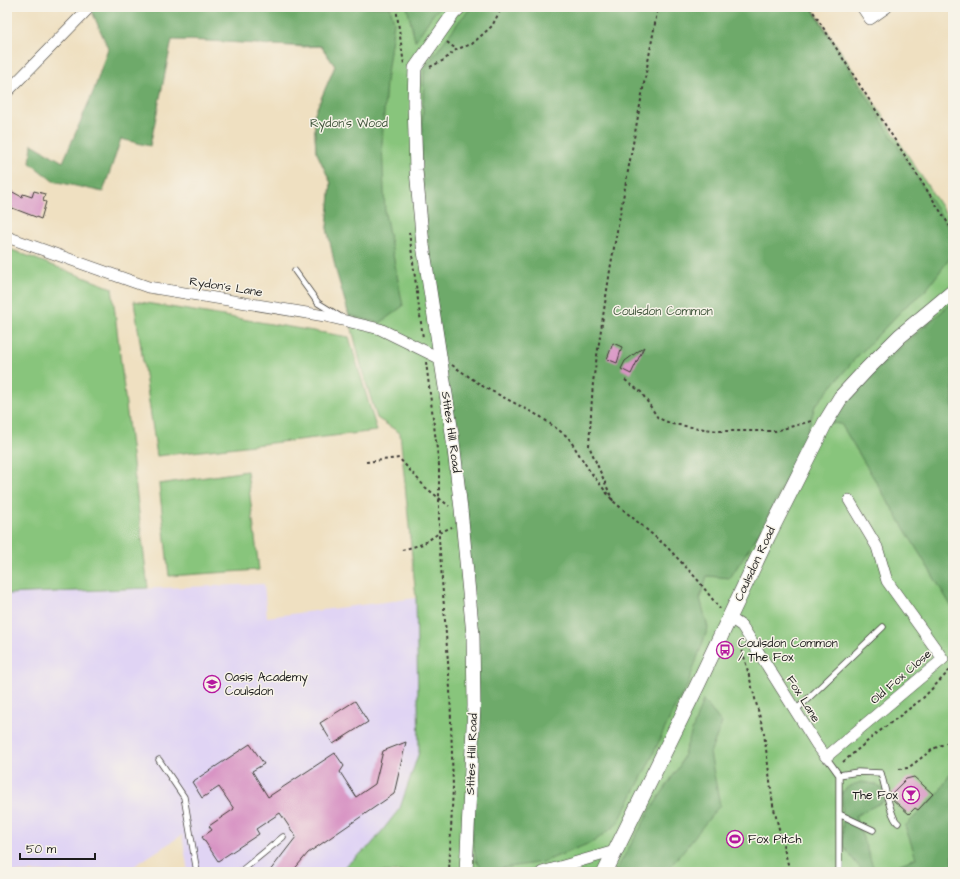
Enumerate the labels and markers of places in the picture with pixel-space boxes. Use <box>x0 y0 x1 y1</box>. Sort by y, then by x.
place label: Coulsdon Common / The Fox <box>738 635 838 666</box>
bus stop icon: Coulsdon Common / The Fox <box>715 640 735 660</box>
place label: Oasis Academy Coulsdon <box>225 669 308 700</box>
school or university icon: Oasis Academy Coulsdon <box>202 674 222 694</box>
bar icon: The Fox <box>901 785 921 805</box>
place label: The Fox <box>853 787 898 804</box>
sports icon: Fox Pitch <box>725 829 745 849</box>
place label: Fox Pitch <box>748 831 801 848</box>

